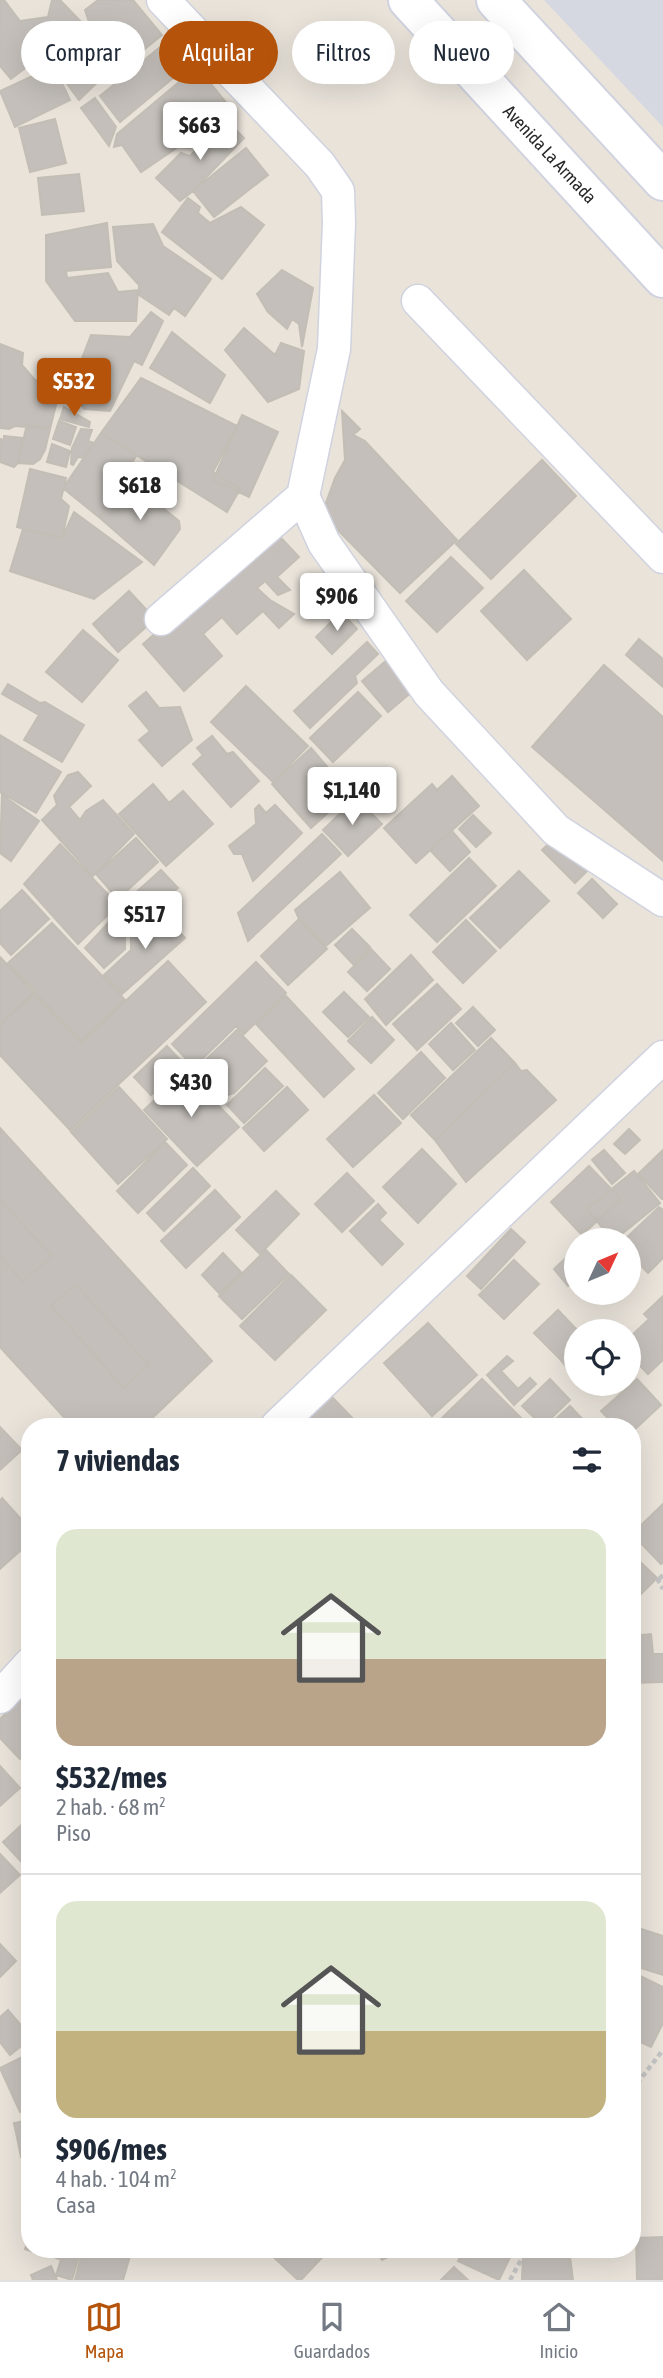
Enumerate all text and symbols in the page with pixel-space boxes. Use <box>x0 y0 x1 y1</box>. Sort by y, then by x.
chip: Comprar <box>21 21 145 84</box>
chip: Alquilar <box>159 21 278 84</box>
chip: Filtros <box>292 21 395 84</box>
chip: Nuevo <box>409 21 514 84</box>
street label: Avenida La Armada <box>499 101 601 207</box>
pin: $663 <box>159 102 241 162</box>
text: $663 <box>179 112 221 138</box>
pin: $532 <box>33 358 115 418</box>
text: $532 <box>53 368 95 394</box>
pin: $618 <box>99 462 181 522</box>
text: $618 <box>119 472 161 498</box>
pin: $906 <box>296 574 378 633</box>
text: $906 <box>316 583 358 609</box>
pin: $1,140 <box>295 768 409 827</box>
text: $1,140 <box>324 777 381 803</box>
pin: $517 <box>104 892 186 951</box>
text: $517 <box>124 901 166 927</box>
pin: $430 <box>150 1060 232 1119</box>
text: $430 <box>170 1069 212 1095</box>
north arrow <box>564 1228 640 1306</box>
map controls <box>564 1228 641 1396</box>
button: locate <box>564 1319 641 1396</box>
icon: filters <box>568 1441 606 1479</box>
text: 7 viviendas <box>56 1443 180 1477</box>
icon: home <box>268 1575 394 1701</box>
text: $532/mes <box>56 1760 167 1794</box>
text: 2 hab. · 68 m² <box>56 1794 166 1820</box>
text: Piso <box>56 1820 91 1846</box>
icon: home <box>268 1947 394 2073</box>
text: $906/mes <box>56 2132 167 2166</box>
text: 4 hab. · 104 m² <box>56 2166 177 2192</box>
text: Casa <box>56 2192 96 2218</box>
tab: Mapa <box>85 2298 124 2362</box>
tab: Guardados <box>294 2298 370 2362</box>
tab: Inicio <box>539 2298 578 2362</box>

